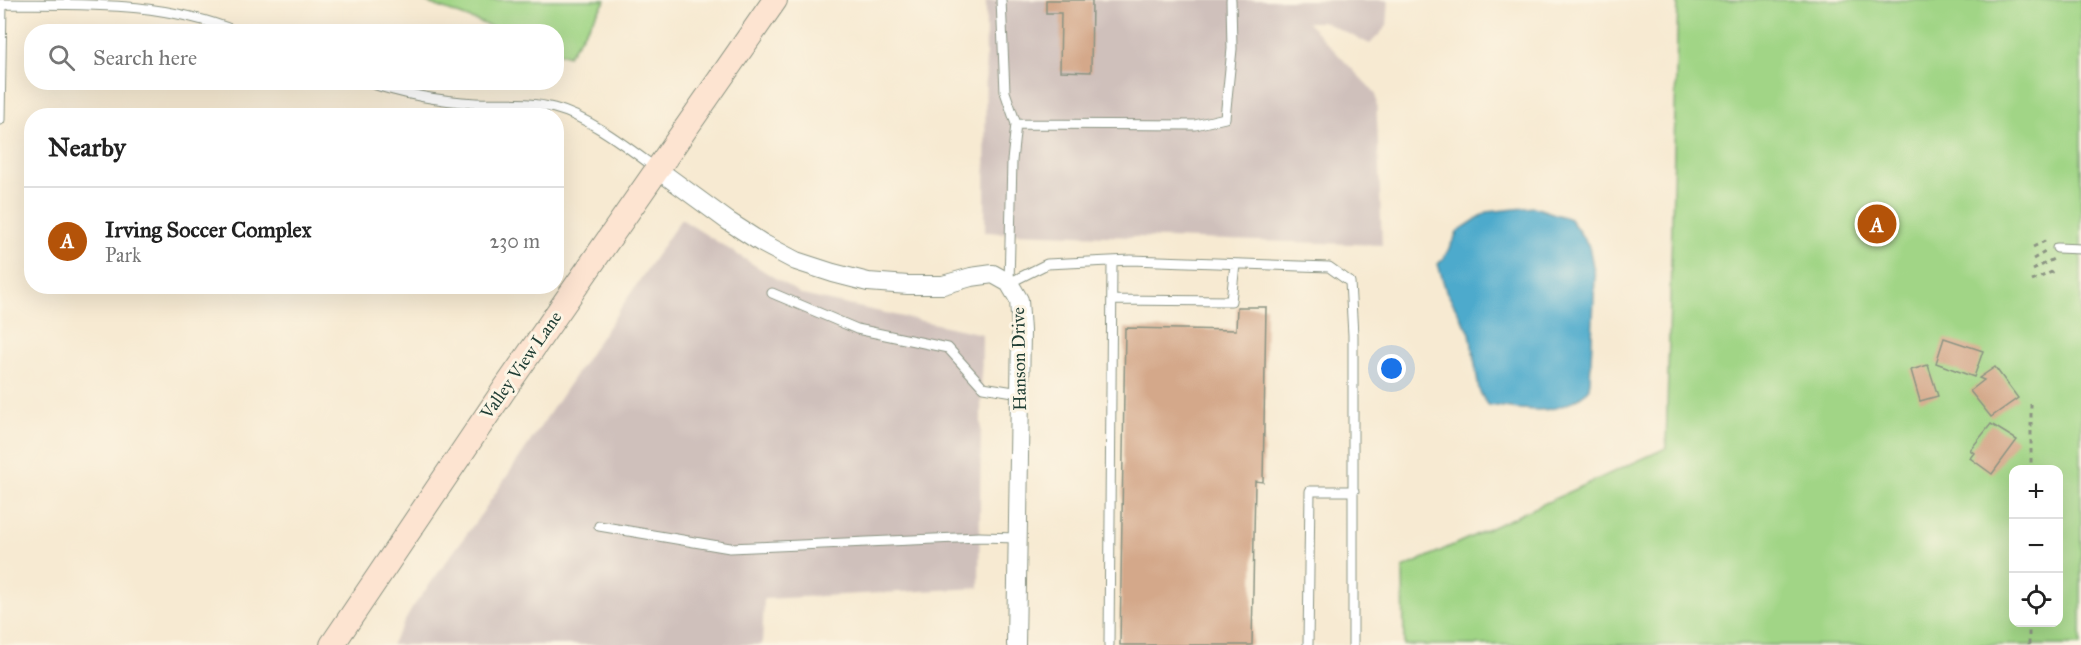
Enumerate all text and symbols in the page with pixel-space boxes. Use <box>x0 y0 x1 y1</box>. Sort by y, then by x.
search box <box>24 24 564 90</box>
icon: search <box>45 41 78 74</box>
text: Search here <box>93 44 197 71</box>
text: Nearby <box>48 131 126 163</box>
pin: A <box>1858 202 1896 246</box>
text: Irving Soccer Complex <box>105 216 311 243</box>
text: A <box>61 229 74 253</box>
text: 230 m <box>489 229 540 253</box>
text: Park <box>105 243 141 267</box>
street label: Valley View Lane <box>475 307 566 424</box>
street label: Hanson Drive <box>1007 307 1031 411</box>
your location <box>1377 354 1406 383</box>
map controls <box>2009 465 2063 627</box>
button: + <box>2009 465 2063 519</box>
button: − <box>2009 519 2063 573</box>
button: locate <box>2009 573 2063 627</box>

